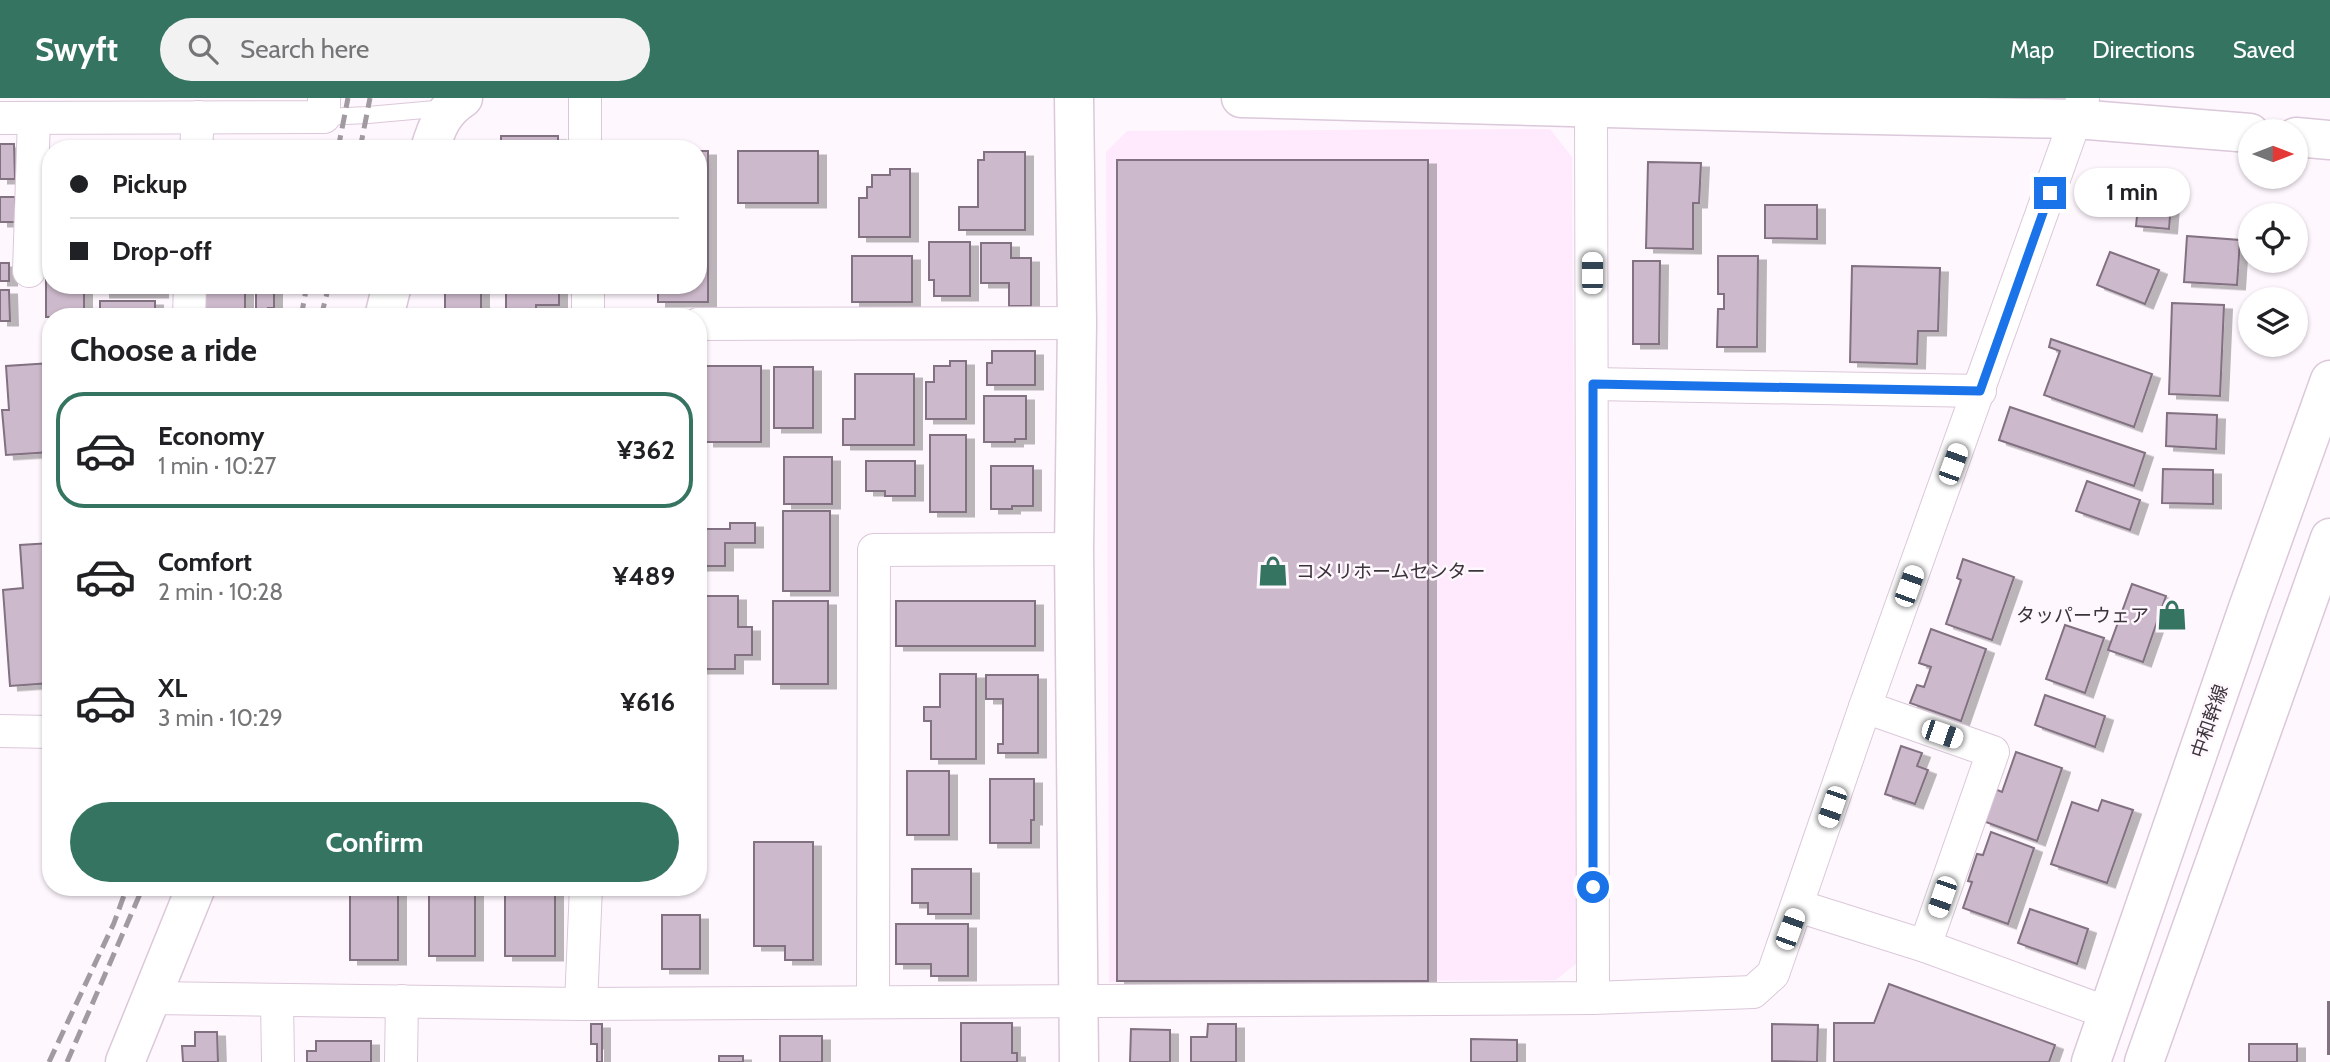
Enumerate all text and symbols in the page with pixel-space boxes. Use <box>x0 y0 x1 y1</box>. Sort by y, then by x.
search box <box>160 18 650 81</box>
text: Swyft <box>35 29 118 69</box>
icon: search <box>184 30 222 68</box>
text: Search here <box>240 33 369 65</box>
text: Map <box>2010 35 2054 64</box>
text: Directions <box>2092 35 2195 64</box>
text: Saved <box>2233 35 2295 64</box>
north arrow <box>2238 119 2308 189</box>
map controls <box>2238 119 2308 357</box>
text: Pickup <box>112 168 187 200</box>
callout: 1 min <box>2074 168 2190 217</box>
route end <box>2034 177 2066 209</box>
text: 1 min <box>2106 178 2158 206</box>
button: locate <box>2238 203 2308 273</box>
text: Drop-off <box>112 235 212 267</box>
car <box>1582 252 1603 294</box>
button: layers <box>2238 287 2308 357</box>
text: Choose a ride <box>70 330 257 369</box>
icon: car <box>74 419 137 482</box>
text: Economy <box>158 420 264 452</box>
text: ¥362 <box>617 434 675 466</box>
car <box>1936 441 1971 487</box>
text: 1 min · 10:27 <box>158 452 276 480</box>
icon: car <box>74 545 137 608</box>
text: Comfort <box>158 546 252 578</box>
shop icon: コメリホームセンター <box>1256 554 1290 588</box>
text: ¥489 <box>613 560 675 592</box>
place label: コメリホームセンター <box>1296 560 1485 583</box>
car <box>1892 563 1927 609</box>
text: 2 min · 10:28 <box>158 578 283 606</box>
shop icon: タッパーウェア <box>2155 598 2189 632</box>
place label: タッパーウェア <box>2016 604 2149 627</box>
icon: car <box>74 671 137 734</box>
text: XL <box>158 672 187 704</box>
street label: 中和幹線 <box>2186 681 2233 761</box>
text: ¥616 <box>620 686 675 718</box>
text: 3 min · 10:29 <box>158 704 283 732</box>
car <box>1919 717 1966 751</box>
car <box>1816 784 1849 830</box>
button: Confirm <box>70 802 679 882</box>
route start <box>1577 871 1609 903</box>
car <box>1926 874 1959 920</box>
car <box>1773 906 1808 952</box>

